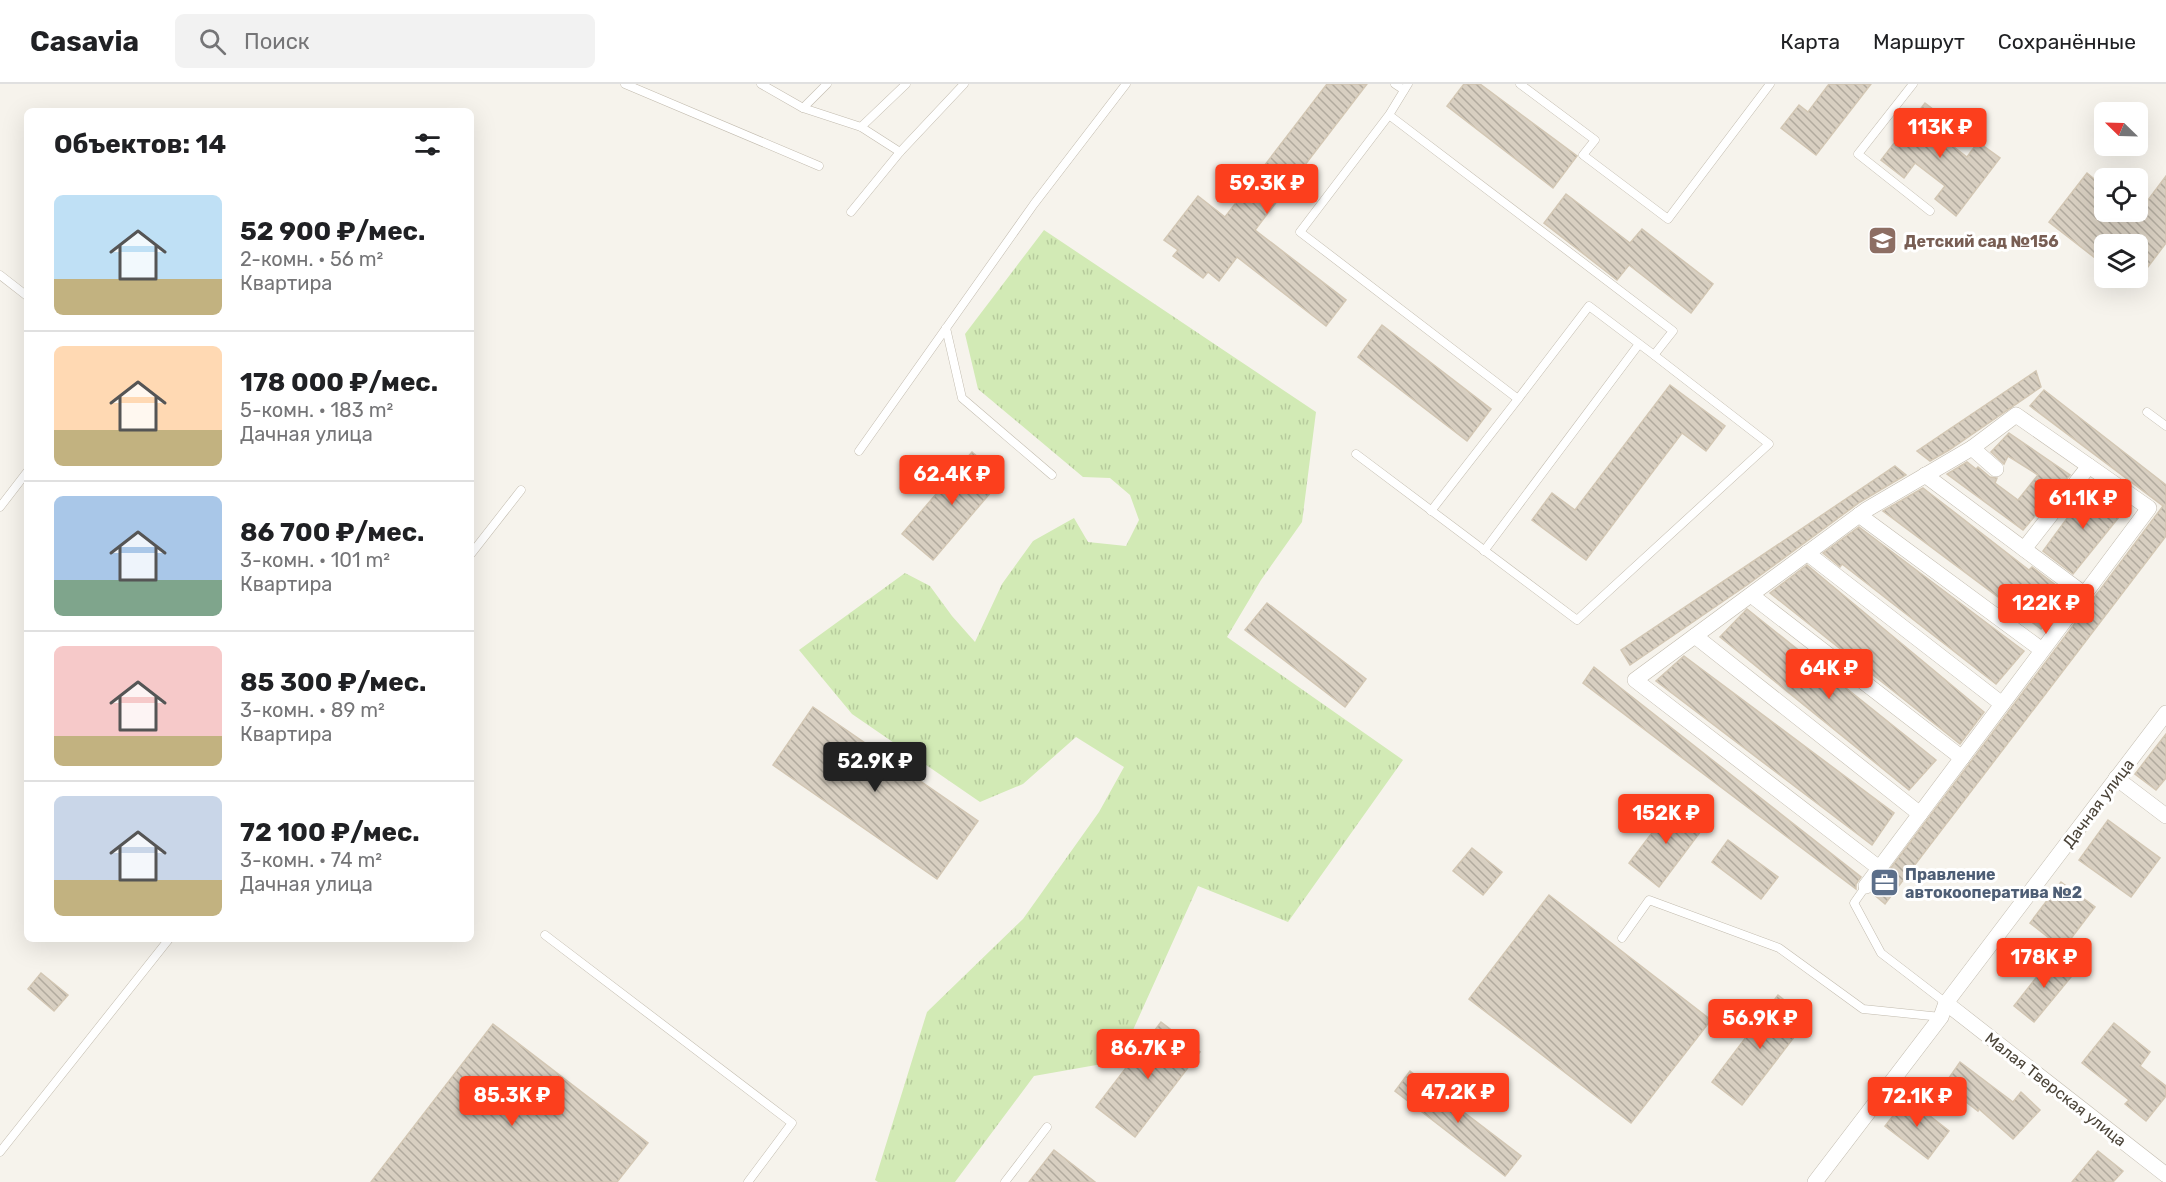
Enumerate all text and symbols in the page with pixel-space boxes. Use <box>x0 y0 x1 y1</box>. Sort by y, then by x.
search box <box>175 14 595 68</box>
text: Casavia <box>30 25 139 58</box>
icon: search <box>196 25 229 58</box>
text: Поиск <box>244 28 310 55</box>
text: Карта <box>1780 29 1840 54</box>
text: Маршрут <box>1873 29 1965 54</box>
text: Сохранённые <box>1998 29 2136 54</box>
north arrow <box>2094 102 2148 156</box>
map controls <box>2094 102 2148 288</box>
pin: 113K ₽ <box>1891 108 1989 159</box>
text: 113K ₽ <box>1908 115 1972 139</box>
icon: filters <box>411 128 444 161</box>
text: Объектов: 14 <box>54 129 226 160</box>
pin: 59.3K ₽ <box>1212 164 1322 215</box>
button: locate <box>2094 168 2148 222</box>
text: 59.3K ₽ <box>1229 171 1305 195</box>
text: 52 900 ₽/мес. <box>240 216 425 247</box>
icon: home <box>102 219 174 291</box>
school or university icon: Детский сад №156 <box>1867 225 1899 257</box>
place label: Детский сад №156 <box>1904 232 2059 251</box>
button: layers <box>2094 234 2148 288</box>
text: 2-комн. · 56 m² <box>240 247 383 271</box>
text: Квартира <box>240 271 332 295</box>
text: 178 000 ₽/мес. <box>240 367 438 398</box>
icon: home <box>102 370 174 442</box>
text: 5-комн. · 183 m² <box>240 398 393 422</box>
text: Дачная улица <box>240 422 373 446</box>
pin: 62.4K ₽ <box>897 455 1007 506</box>
text: 62.4K ₽ <box>913 462 991 486</box>
pin: 61.1K ₽ <box>2028 479 2138 530</box>
text: 61.1K ₽ <box>2049 486 2117 510</box>
text: 86 700 ₽/мес. <box>240 517 424 548</box>
icon: home <box>102 520 174 592</box>
text: 3-комн. · 101 m² <box>240 548 390 572</box>
text: Квартира <box>240 572 332 596</box>
pin: 122K ₽ <box>1997 584 2095 635</box>
text: 122K ₽ <box>2012 591 2080 615</box>
pin: 64K ₽ <box>1787 649 1871 700</box>
text: 64K ₽ <box>1800 656 1858 680</box>
text: 85 300 ₽/мес. <box>240 667 427 698</box>
icon: home <box>102 670 174 742</box>
text: 3-комн. · 89 m² <box>240 698 385 722</box>
text: Квартира <box>240 722 332 746</box>
pin: 52.9K ₽ <box>820 742 930 793</box>
text: 52.9K ₽ <box>837 749 913 773</box>
street label: Дачная улица <box>2059 755 2138 851</box>
pin: 152K ₽ <box>1617 794 1715 845</box>
text: 152K ₽ <box>1632 801 1700 825</box>
text: 72 100 ₽/мес. <box>240 817 420 848</box>
icon: home <box>102 820 174 892</box>
text: 3-комн. · 74 m² <box>240 848 382 872</box>
place label: Правление автокооператива №2 <box>1905 865 2082 902</box>
office icon: Правление автокооператива №2 <box>1868 867 1900 899</box>
text: Дачная улица <box>240 872 373 896</box>
pin: 178K ₽ <box>1995 938 2093 989</box>
text: 178K ₽ <box>2011 945 2077 969</box>
pin: 56.9K ₽ <box>1705 999 1815 1050</box>
text: 56.9K ₽ <box>1722 1006 1798 1030</box>
street label: Малая Тверская улица <box>1981 1028 2130 1150</box>
pin: 86.7K ₽ <box>1093 1029 1203 1080</box>
text: 86.7K ₽ <box>1111 1036 1185 1060</box>
pin: 47.2K ₽ <box>1403 1073 1513 1124</box>
pin: 85.3K ₽ <box>457 1076 567 1127</box>
pin: 72.1K ₽ <box>1862 1077 1972 1128</box>
text: 47.2K ₽ <box>1421 1080 1495 1104</box>
text: 85.3K ₽ <box>473 1083 551 1107</box>
text: 72.1K ₽ <box>1882 1084 1952 1108</box>

